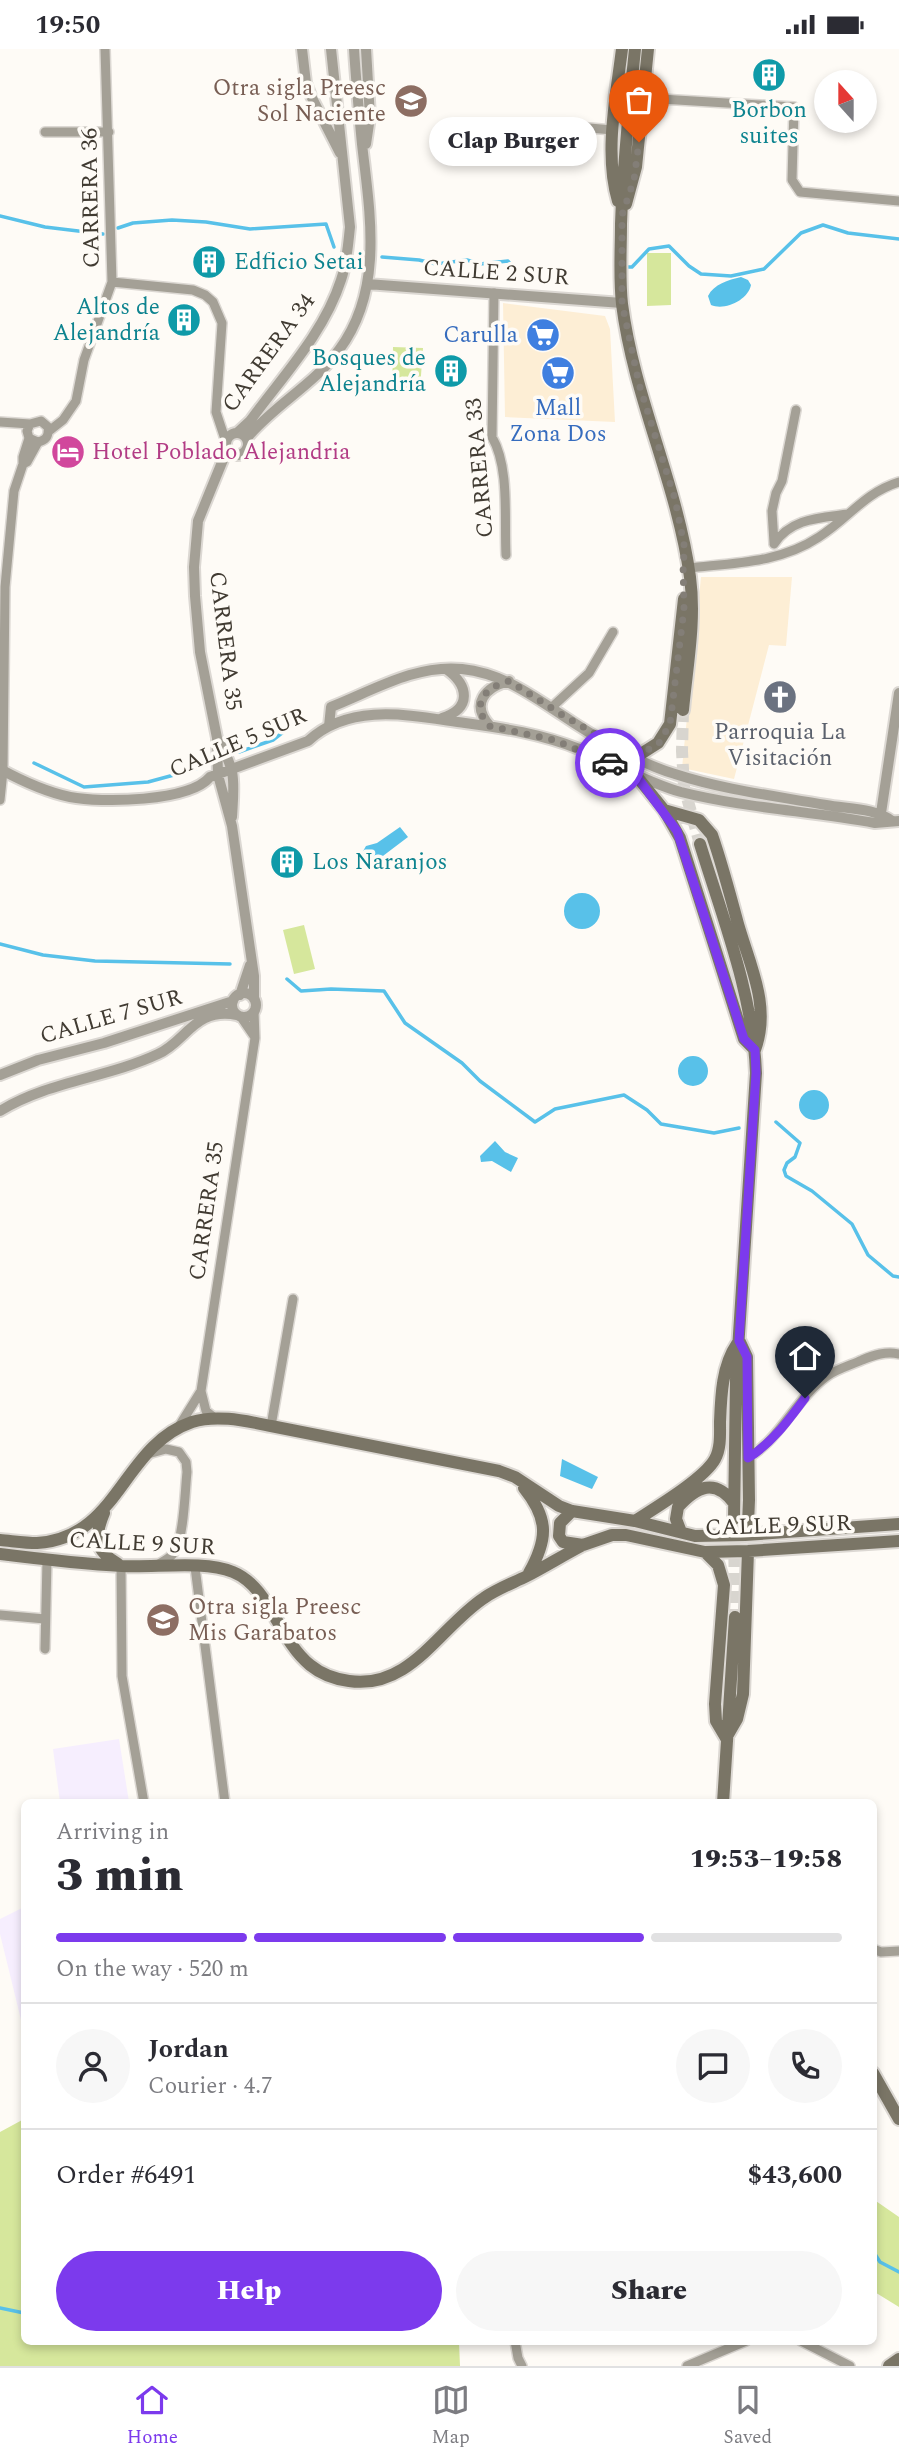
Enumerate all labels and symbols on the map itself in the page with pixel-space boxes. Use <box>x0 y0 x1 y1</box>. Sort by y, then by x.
building icon: Borbon suites <box>750 56 788 94</box>
pin <box>609 70 669 142</box>
north arrow <box>814 70 877 133</box>
place label: Otra sigla Preesc Sol Naciente <box>213 71 386 132</box>
school or university icon: Otra sigla Preesc Sol Naciente <box>392 82 430 120</box>
place label: Borbon suites <box>731 93 807 154</box>
callout: Clap Burger <box>429 117 597 167</box>
street label: CARRERA 36 <box>72 128 110 268</box>
building icon: Edficio Setai <box>190 243 228 281</box>
place label: Edficio Setai <box>234 245 364 280</box>
street label: CALLE 2 SUR <box>422 250 571 296</box>
street label: CARRERA 34 <box>214 286 325 420</box>
place label: Altos de Alejandría <box>53 290 160 351</box>
building icon: Altos de Alejandría <box>165 301 203 339</box>
supermarket icon: Carulla <box>524 316 562 354</box>
place label: Carulla <box>443 318 518 353</box>
place label: Bosques de Alejandría <box>312 341 426 402</box>
building icon: Bosques de Alejandría <box>432 352 470 390</box>
supermarket icon: Mall Zona Dos <box>539 354 577 392</box>
place label: Mall Zona Dos <box>509 391 607 452</box>
street label: CARRERA 33 <box>456 397 504 539</box>
hotel icon: Hotel Poblado Alejandria <box>49 433 87 471</box>
place label: Hotel Poblado Alejandria <box>92 435 350 470</box>
street label: CARRERA 35 <box>199 569 251 713</box>
church icon: Parroquia La Visitación <box>761 678 799 716</box>
street label: CALLE 5 SUR <box>164 698 313 788</box>
place label: Parroquia La Visitación <box>714 715 846 776</box>
courier <box>575 728 645 798</box>
building icon: Los Naranjos <box>268 843 306 881</box>
place label: Los Naranjos <box>312 845 448 880</box>
street label: CALLE 7 SUR <box>36 980 187 1054</box>
street label: CARRERA 35 <box>180 1139 234 1283</box>
pin <box>775 1326 835 1398</box>
street label: CALLE 9 SUR <box>704 1506 852 1546</box>
street label: CALLE 9 SUR <box>68 1523 217 1565</box>
place label: Otra sigla Preesc Mis Garabatos <box>188 1590 361 1651</box>
school or university icon: Otra sigla Preesc Mis Garabatos <box>144 1601 182 1639</box>

